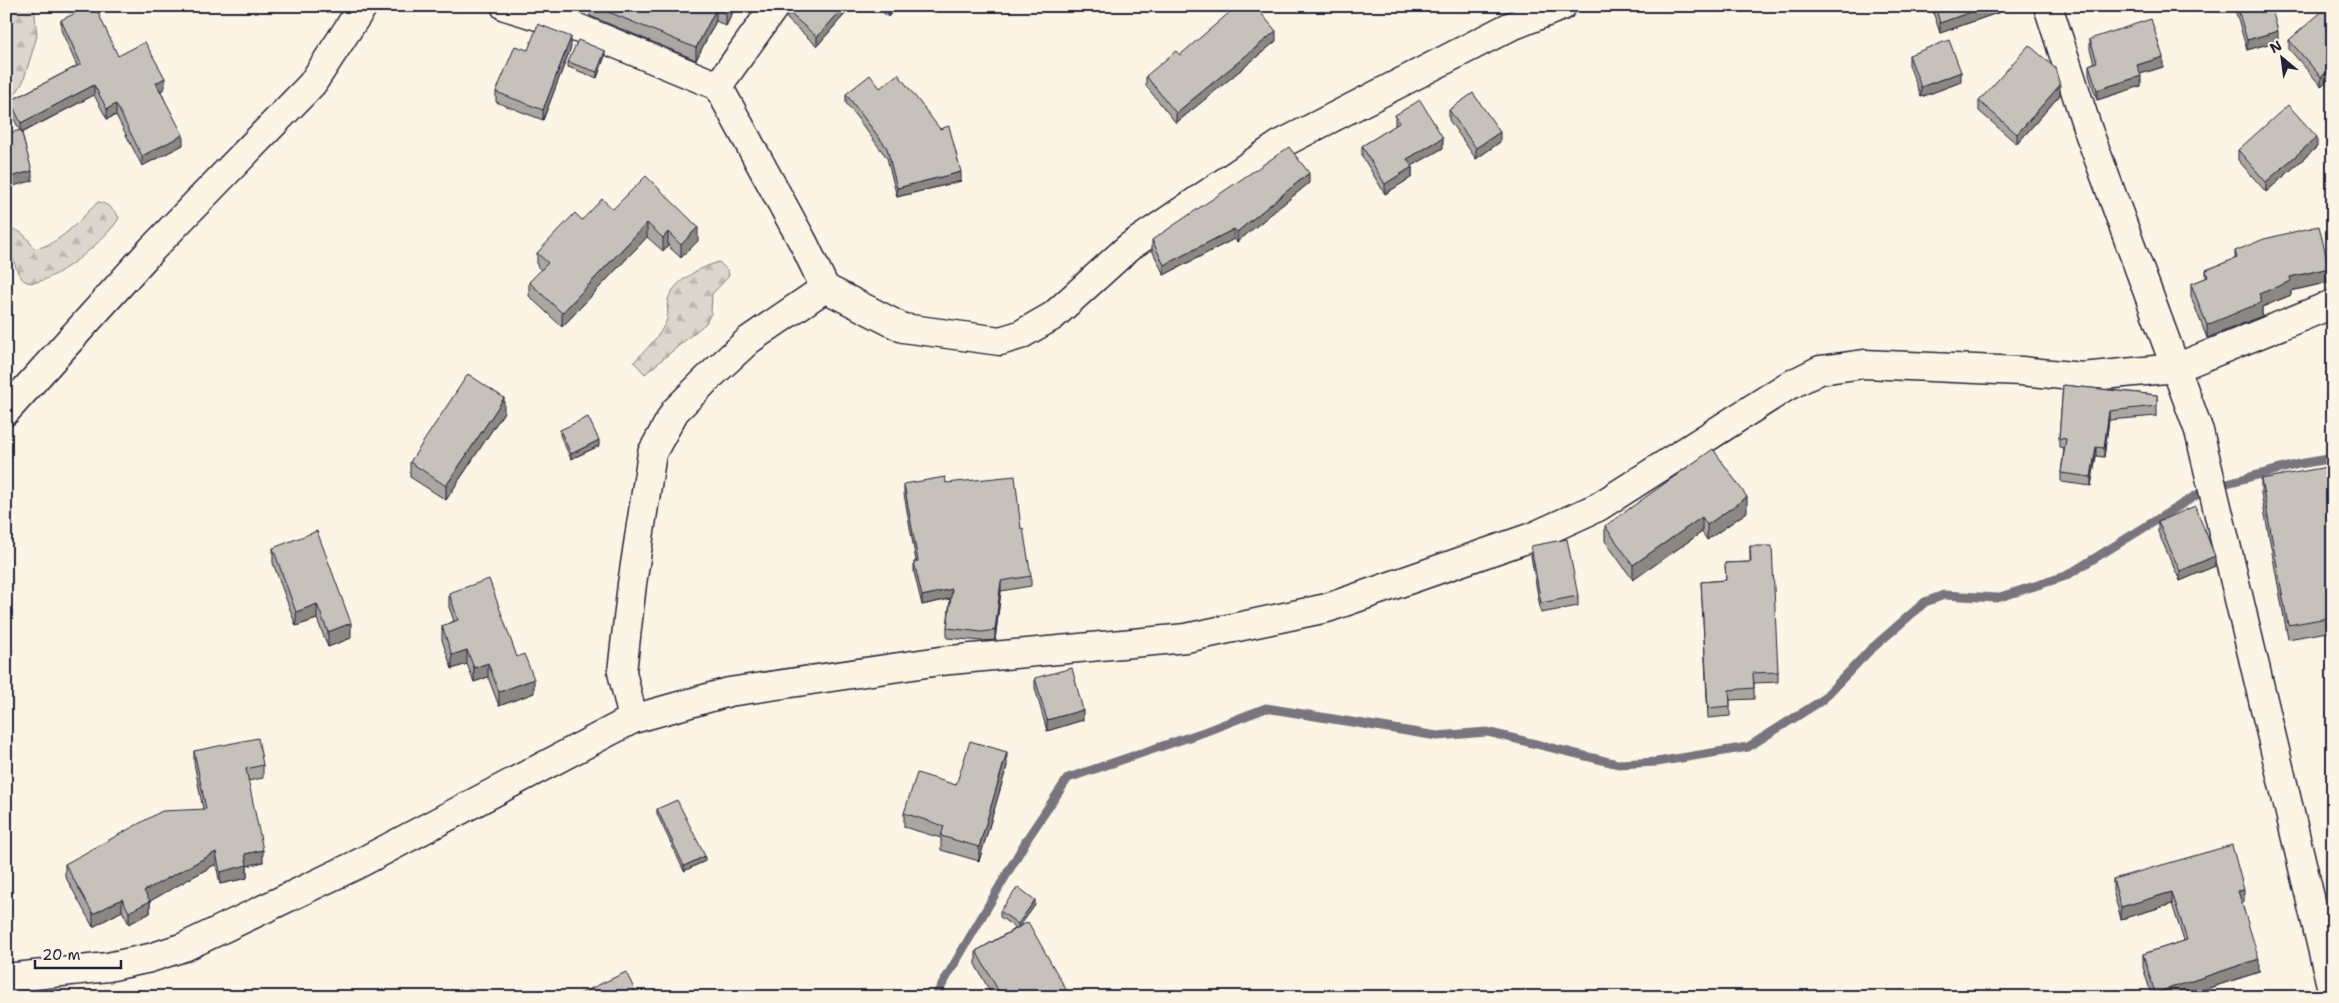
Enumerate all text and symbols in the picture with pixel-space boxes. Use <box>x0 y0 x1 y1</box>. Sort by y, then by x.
north arrow <box>2256 32 2306 82</box>
text: N <box>2266 36 2285 57</box>
scale bar <box>35 938 121 970</box>
text: 20 m <box>42 945 81 965</box>

